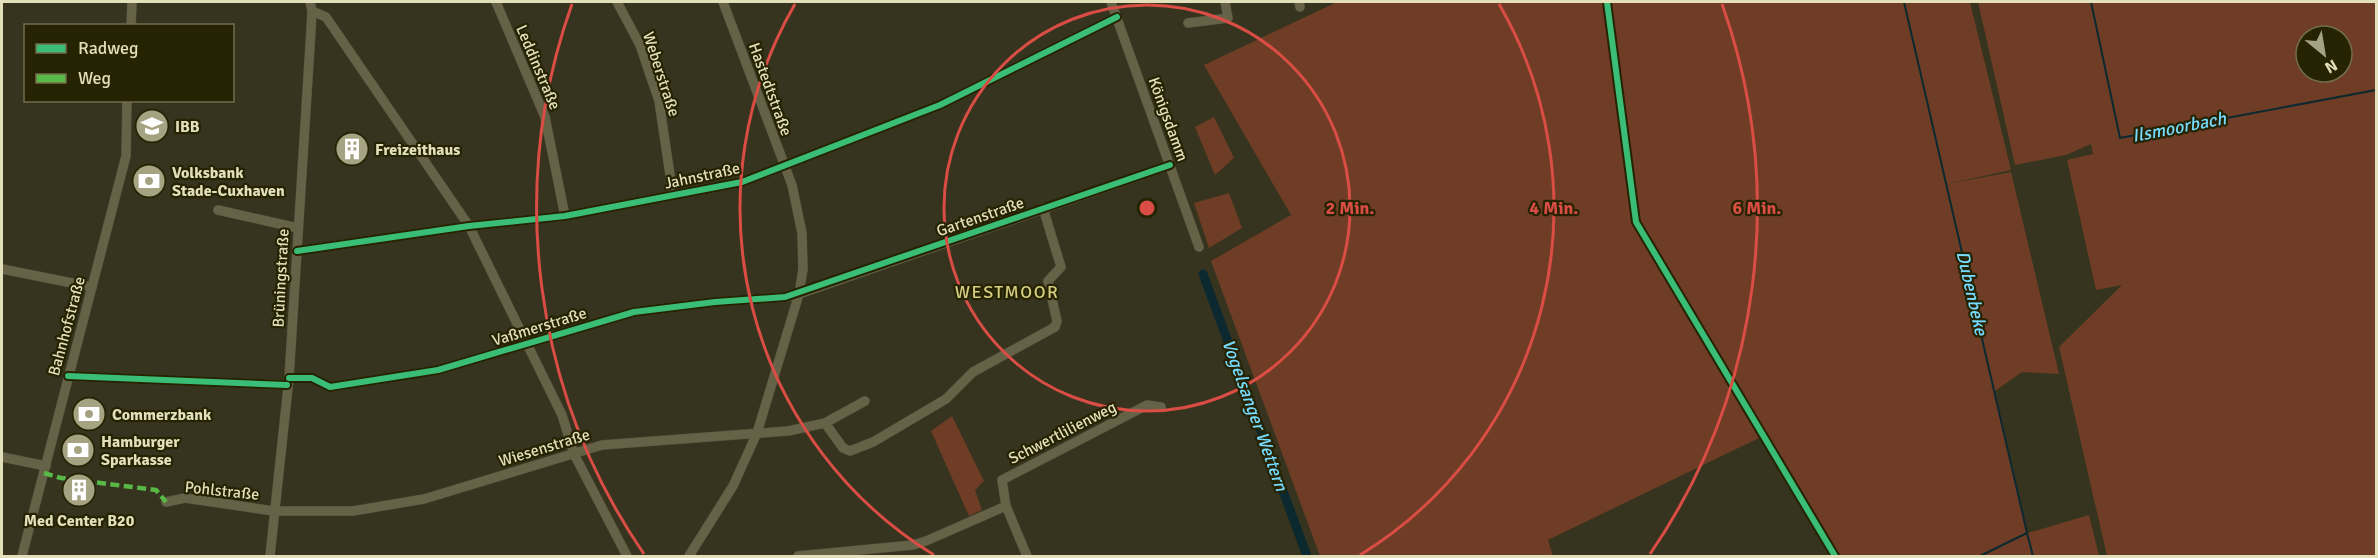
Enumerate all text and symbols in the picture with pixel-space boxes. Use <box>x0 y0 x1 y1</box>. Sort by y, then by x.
street label: Leddinstraße <box>511 22 565 113</box>
legend <box>24 24 234 102</box>
north arrow <box>2294 24 2354 84</box>
street label: Weberstraße <box>638 29 684 119</box>
text: Radweg <box>78 37 139 59</box>
street label: Hastedtstraße <box>744 40 796 139</box>
text: N <box>2321 55 2341 78</box>
text: Weg <box>78 67 111 89</box>
street label: Königsdamm <box>1144 74 1193 164</box>
water label: Ilsmoorbach <box>2130 107 2229 147</box>
school or university icon: IBB <box>134 108 170 144</box>
place label: IBB <box>175 117 200 137</box>
building icon: Freizeithaus <box>334 131 370 167</box>
place label: Freizeithaus <box>375 140 460 160</box>
street label: Jahnstraße <box>663 158 742 194</box>
bank icon: Volksbank Stade-Cuxhaven <box>131 163 167 199</box>
place label: Volksbank Stade-Cuxhaven <box>172 163 285 201</box>
street label: Gartenstraße <box>934 193 1027 241</box>
text: 2 Min. <box>1325 197 1375 219</box>
text: 4 Min. <box>1529 197 1579 219</box>
text: 6 Min. <box>1732 197 1782 219</box>
centre of rings <box>1137 198 1157 218</box>
street label: Brüningstraße <box>268 228 294 328</box>
water label: Dubenbeke <box>1952 249 1993 338</box>
street label: Bahnhofstraße <box>44 274 90 378</box>
district label: WESTMOOR <box>955 281 1059 303</box>
street label: Vaßmerstraße <box>490 303 589 351</box>
water label: Vogelsanger Wettern <box>1217 336 1293 495</box>
bank icon: Commerzbank <box>71 396 107 432</box>
street label: Schwertlilienweg <box>1005 397 1120 469</box>
place label: Commerzbank <box>112 405 212 425</box>
street label: Wiesenstraße <box>496 425 592 471</box>
bank icon: Hamburger Sparkasse <box>60 432 96 468</box>
place label: Hamburger Sparkasse <box>101 432 180 470</box>
building icon: Med Center B20 <box>61 472 97 508</box>
street label: Pohlstraße <box>184 477 260 505</box>
place label: Med Center B20 <box>24 511 135 531</box>

